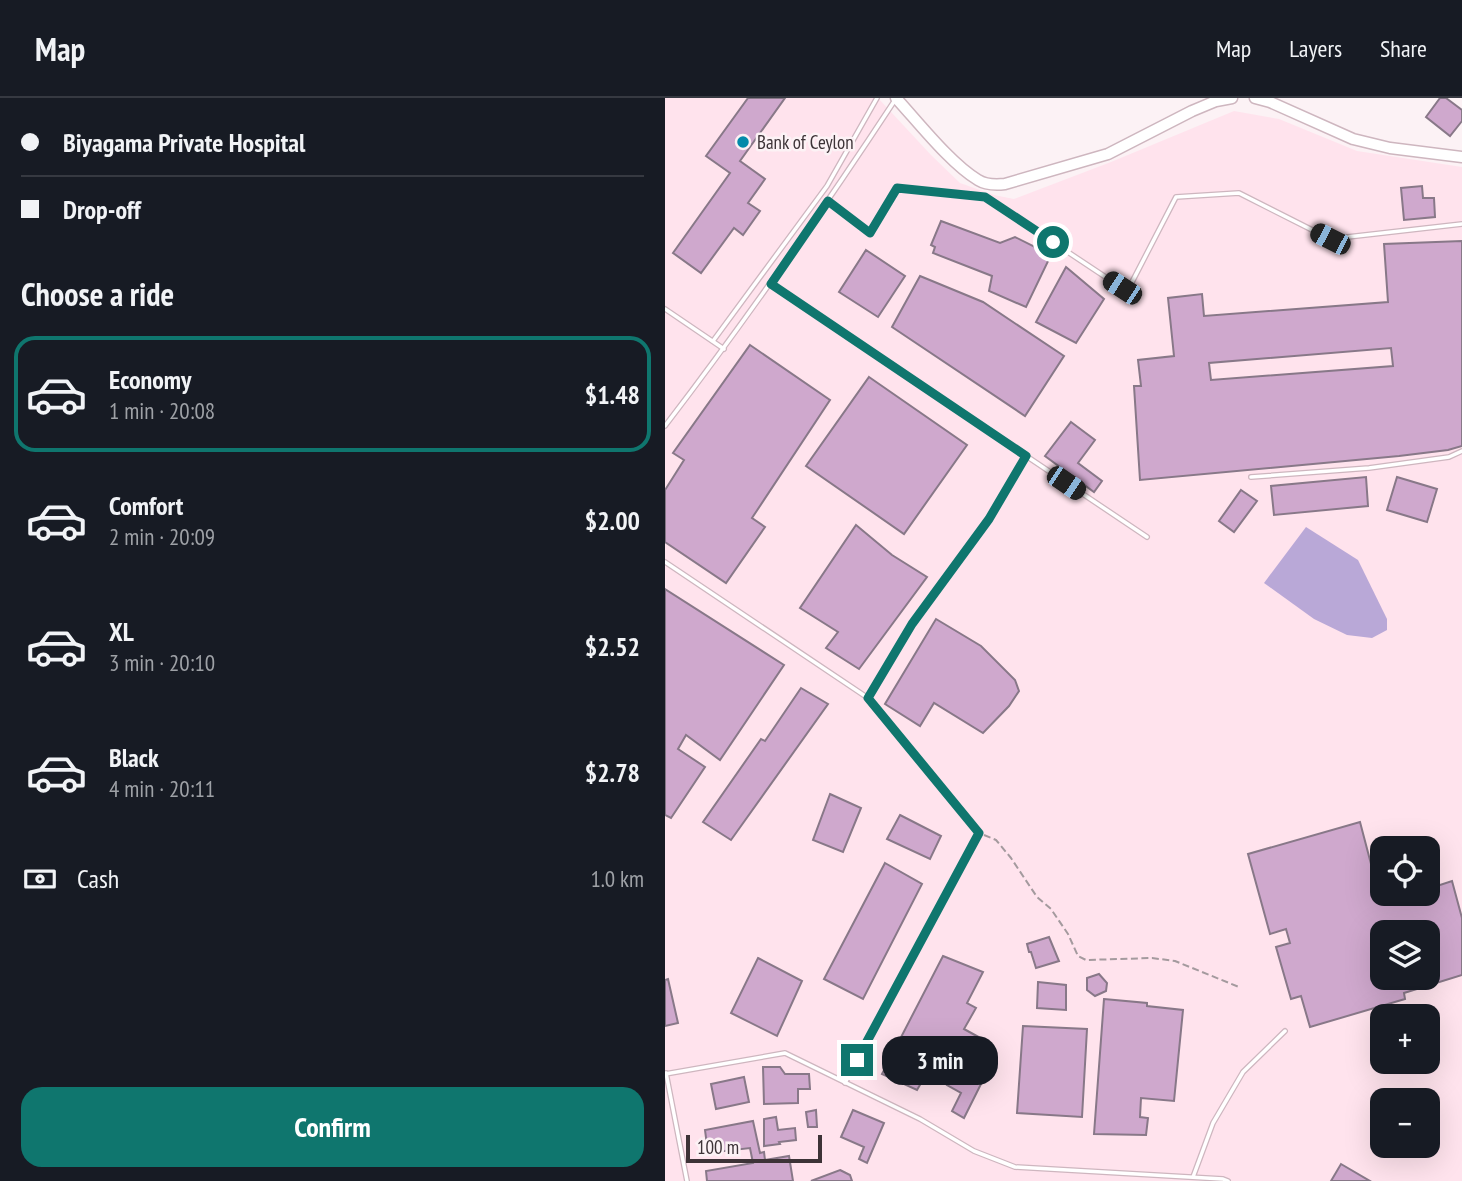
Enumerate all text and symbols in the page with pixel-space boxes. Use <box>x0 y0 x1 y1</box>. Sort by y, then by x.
text: Map <box>35 27 85 70</box>
text: Map <box>1216 33 1251 64</box>
text: Layers <box>1289 33 1342 64</box>
text: Share <box>1380 33 1427 64</box>
text: Biyagama Private Hospital <box>63 126 305 159</box>
place label: Bank of Ceylon <box>757 130 854 154</box>
marker: Bank of Ceylon <box>735 134 751 150</box>
text: Drop-off <box>63 193 141 226</box>
car <box>1307 220 1354 258</box>
route start <box>1037 226 1069 258</box>
car <box>1099 268 1146 308</box>
text: Choose a ride <box>21 273 174 315</box>
icon: car <box>25 363 88 426</box>
text: Economy <box>109 363 191 396</box>
text: $1.48 <box>585 378 640 411</box>
text: 1 min · 20:08 <box>109 396 215 425</box>
car <box>1043 463 1090 503</box>
icon: car <box>25 489 88 552</box>
text: Comfort <box>109 489 183 522</box>
text: $2.00 <box>585 504 640 537</box>
text: 2 min · 20:09 <box>109 522 215 551</box>
icon: car <box>25 615 88 678</box>
text: XL <box>109 615 134 648</box>
text: $2.52 <box>585 630 640 663</box>
text: 3 min · 20:10 <box>109 648 215 677</box>
icon: car <box>25 741 88 804</box>
text: Black <box>109 741 159 774</box>
text: $2.78 <box>585 756 640 789</box>
text: 4 min · 20:11 <box>109 774 215 803</box>
map controls <box>1370 836 1440 1158</box>
button: locate <box>1370 836 1440 906</box>
icon: cash <box>21 860 59 898</box>
text: Cash <box>77 862 119 895</box>
text: 1.0 km <box>590 864 644 893</box>
button: layers <box>1370 920 1440 990</box>
button: + <box>1370 1004 1440 1074</box>
callout: 3 min <box>881 1035 997 1084</box>
route end <box>841 1044 873 1076</box>
text: 3 min <box>917 1046 963 1075</box>
button: Confirm <box>21 1087 644 1167</box>
button: − <box>1370 1088 1440 1158</box>
scale bar <box>686 1132 823 1164</box>
text: 100 m <box>697 1135 739 1159</box>

